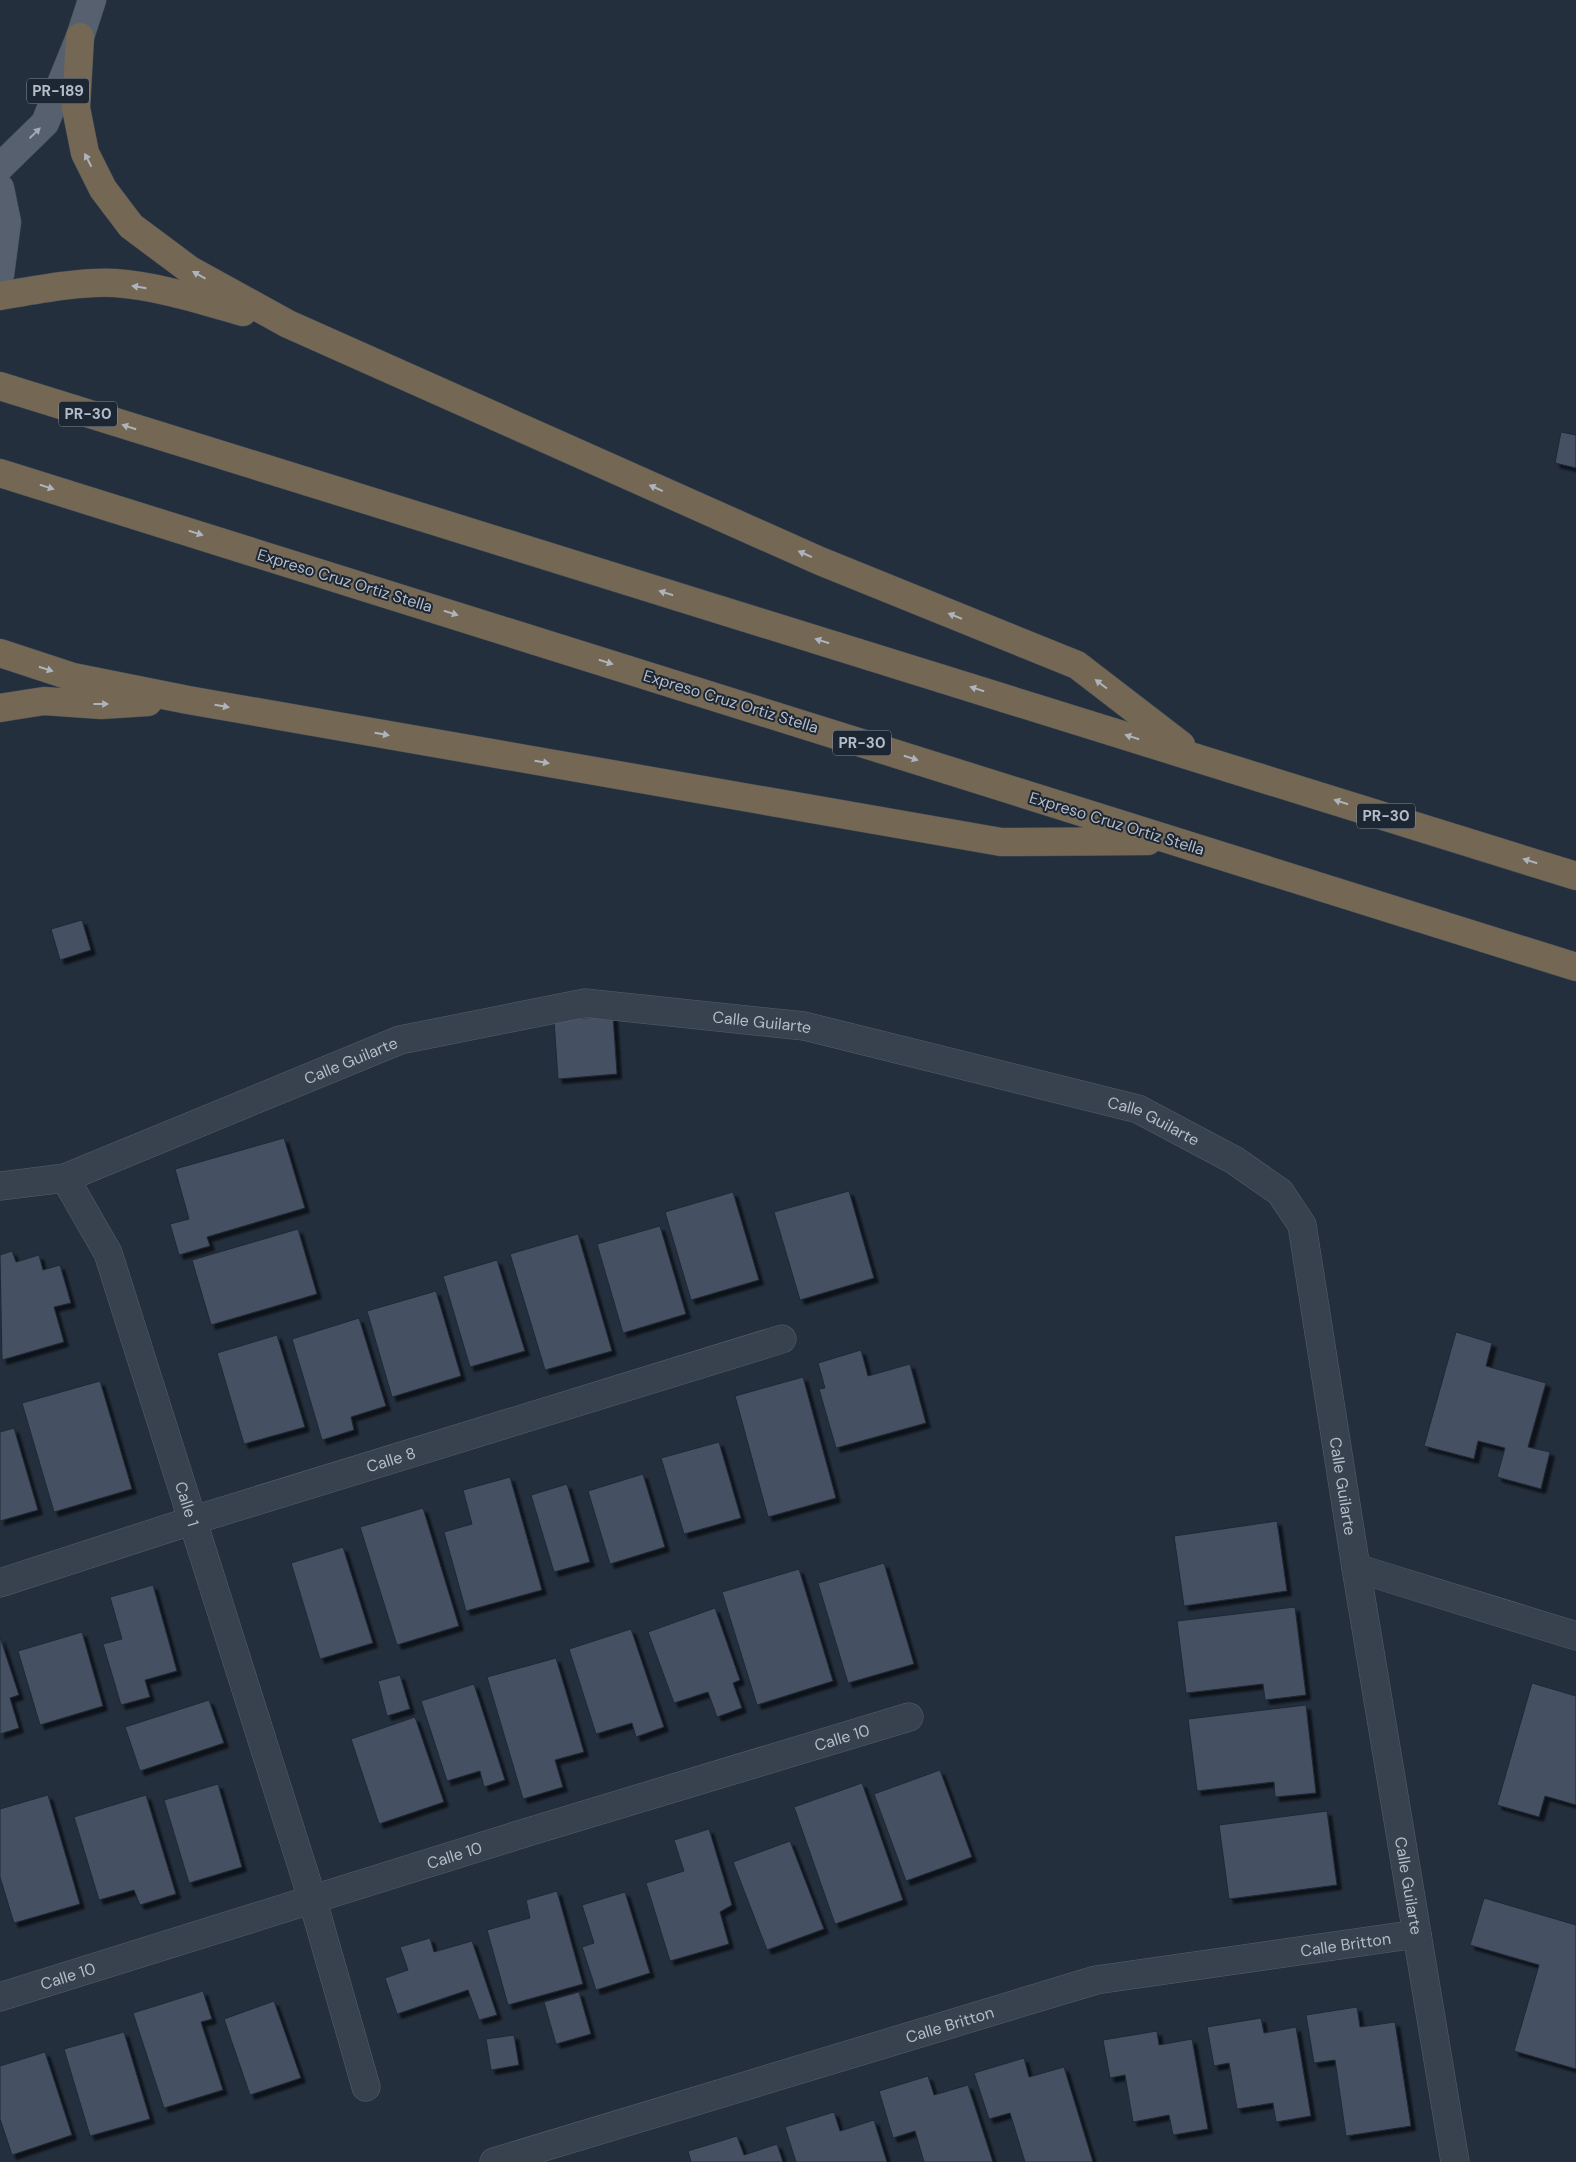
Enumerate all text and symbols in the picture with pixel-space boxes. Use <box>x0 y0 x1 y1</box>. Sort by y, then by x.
road number: PR-189 <box>27 78 89 104</box>
one-way arrow <box>29 127 41 139</box>
one-way arrow <box>84 153 93 168</box>
one-way arrow <box>192 271 207 279</box>
one-way arrow <box>130 283 146 291</box>
road number: PR-30 <box>59 402 117 426</box>
one-way arrow <box>122 422 137 430</box>
one-way arrow <box>649 483 663 491</box>
one-way arrow <box>39 484 54 492</box>
one-way arrow <box>188 530 203 537</box>
street label: Expreso Cruz Ortiz Stella <box>255 544 435 617</box>
one-way arrow <box>798 549 812 557</box>
one-way arrow <box>659 588 674 596</box>
one-way arrow <box>443 610 458 618</box>
one-way arrow <box>948 611 962 619</box>
one-way arrow <box>814 636 829 644</box>
one-way arrow <box>598 659 613 666</box>
one-way arrow <box>39 665 54 673</box>
street label: Expreso Cruz Ortiz Stella <box>641 665 821 738</box>
one-way arrow <box>1094 679 1108 689</box>
one-way arrow <box>969 684 984 692</box>
one-way arrow <box>93 701 109 709</box>
one-way arrow <box>214 703 230 711</box>
one-way arrow <box>375 730 391 738</box>
road number: PR-30 <box>833 730 891 756</box>
one-way arrow <box>1125 732 1140 740</box>
one-way arrow <box>904 754 919 762</box>
one-way arrow <box>535 758 551 766</box>
street label: Expreso Cruz Ortiz Stella <box>1027 787 1207 860</box>
one-way arrow <box>1333 798 1348 806</box>
road number: PR-30 <box>1357 804 1415 828</box>
one-way arrow <box>1522 857 1537 865</box>
street label: Calle Guilarte <box>712 1006 814 1038</box>
street label: Calle Guilarte <box>301 1032 401 1089</box>
street label: Calle Guilarte <box>1105 1092 1203 1151</box>
street label: Calle Guilarte <box>1325 1435 1361 1537</box>
street label: Calle 8 <box>364 1442 418 1477</box>
street label: Calle 1 <box>170 1479 204 1529</box>
street label: Calle 10 <box>812 1719 872 1756</box>
street label: Calle Guilarte <box>1390 1835 1427 1936</box>
street label: Calle 10 <box>424 1837 485 1874</box>
street label: Calle Britton <box>1299 1928 1392 1962</box>
street label: Calle 10 <box>38 1958 98 1995</box>
street label: Calle Britton <box>903 2001 996 2048</box>

